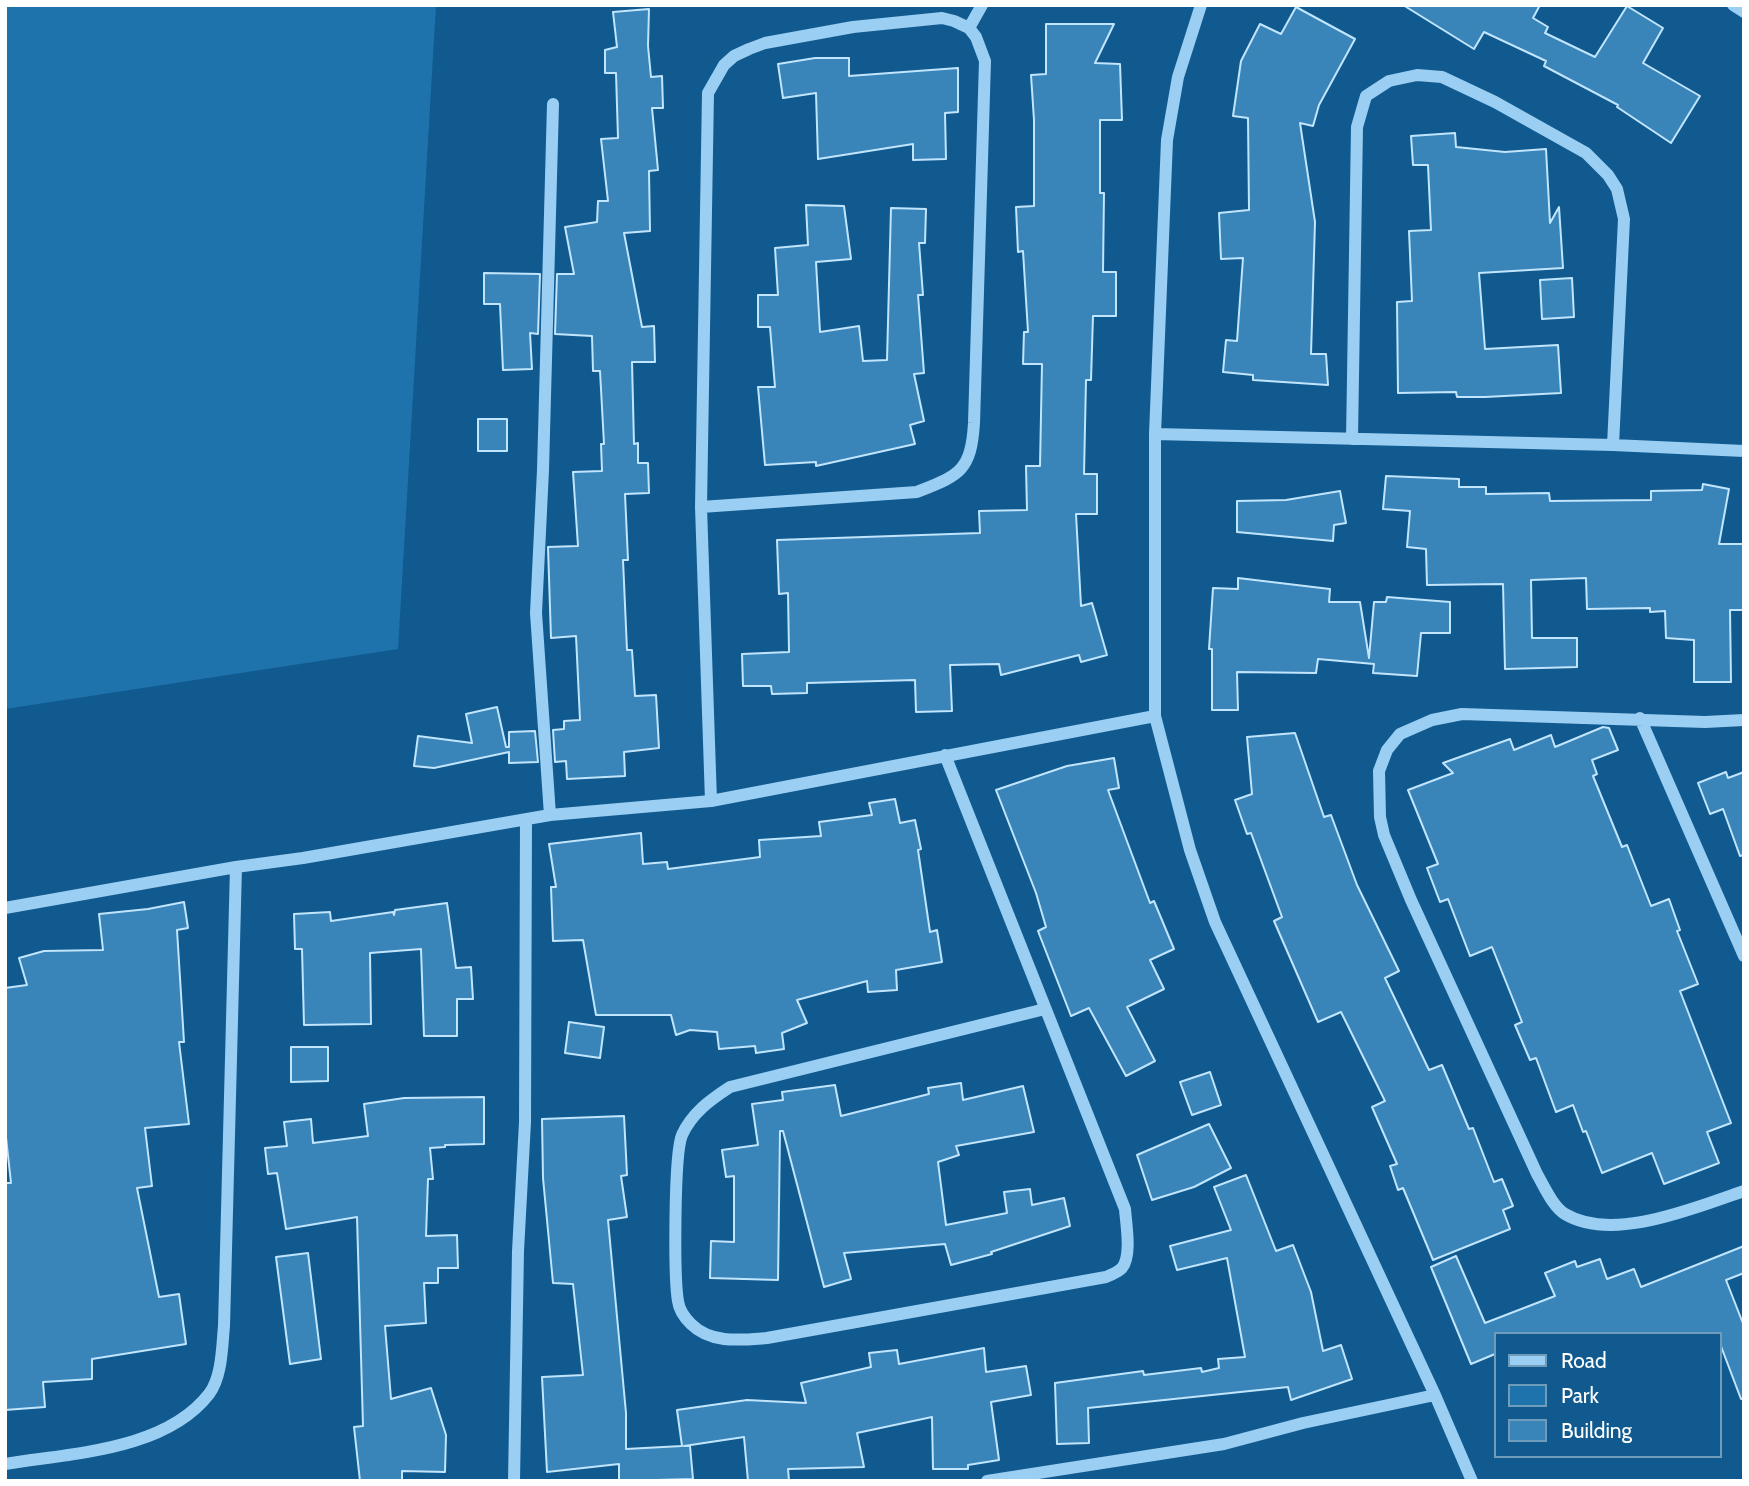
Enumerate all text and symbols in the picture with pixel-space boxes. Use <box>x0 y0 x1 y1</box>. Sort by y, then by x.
legend <box>1494 1332 1721 1458</box>
text: Road <box>1561 1348 1607 1373</box>
text: Park <box>1561 1383 1599 1408</box>
text: Building <box>1561 1418 1632 1443</box>

